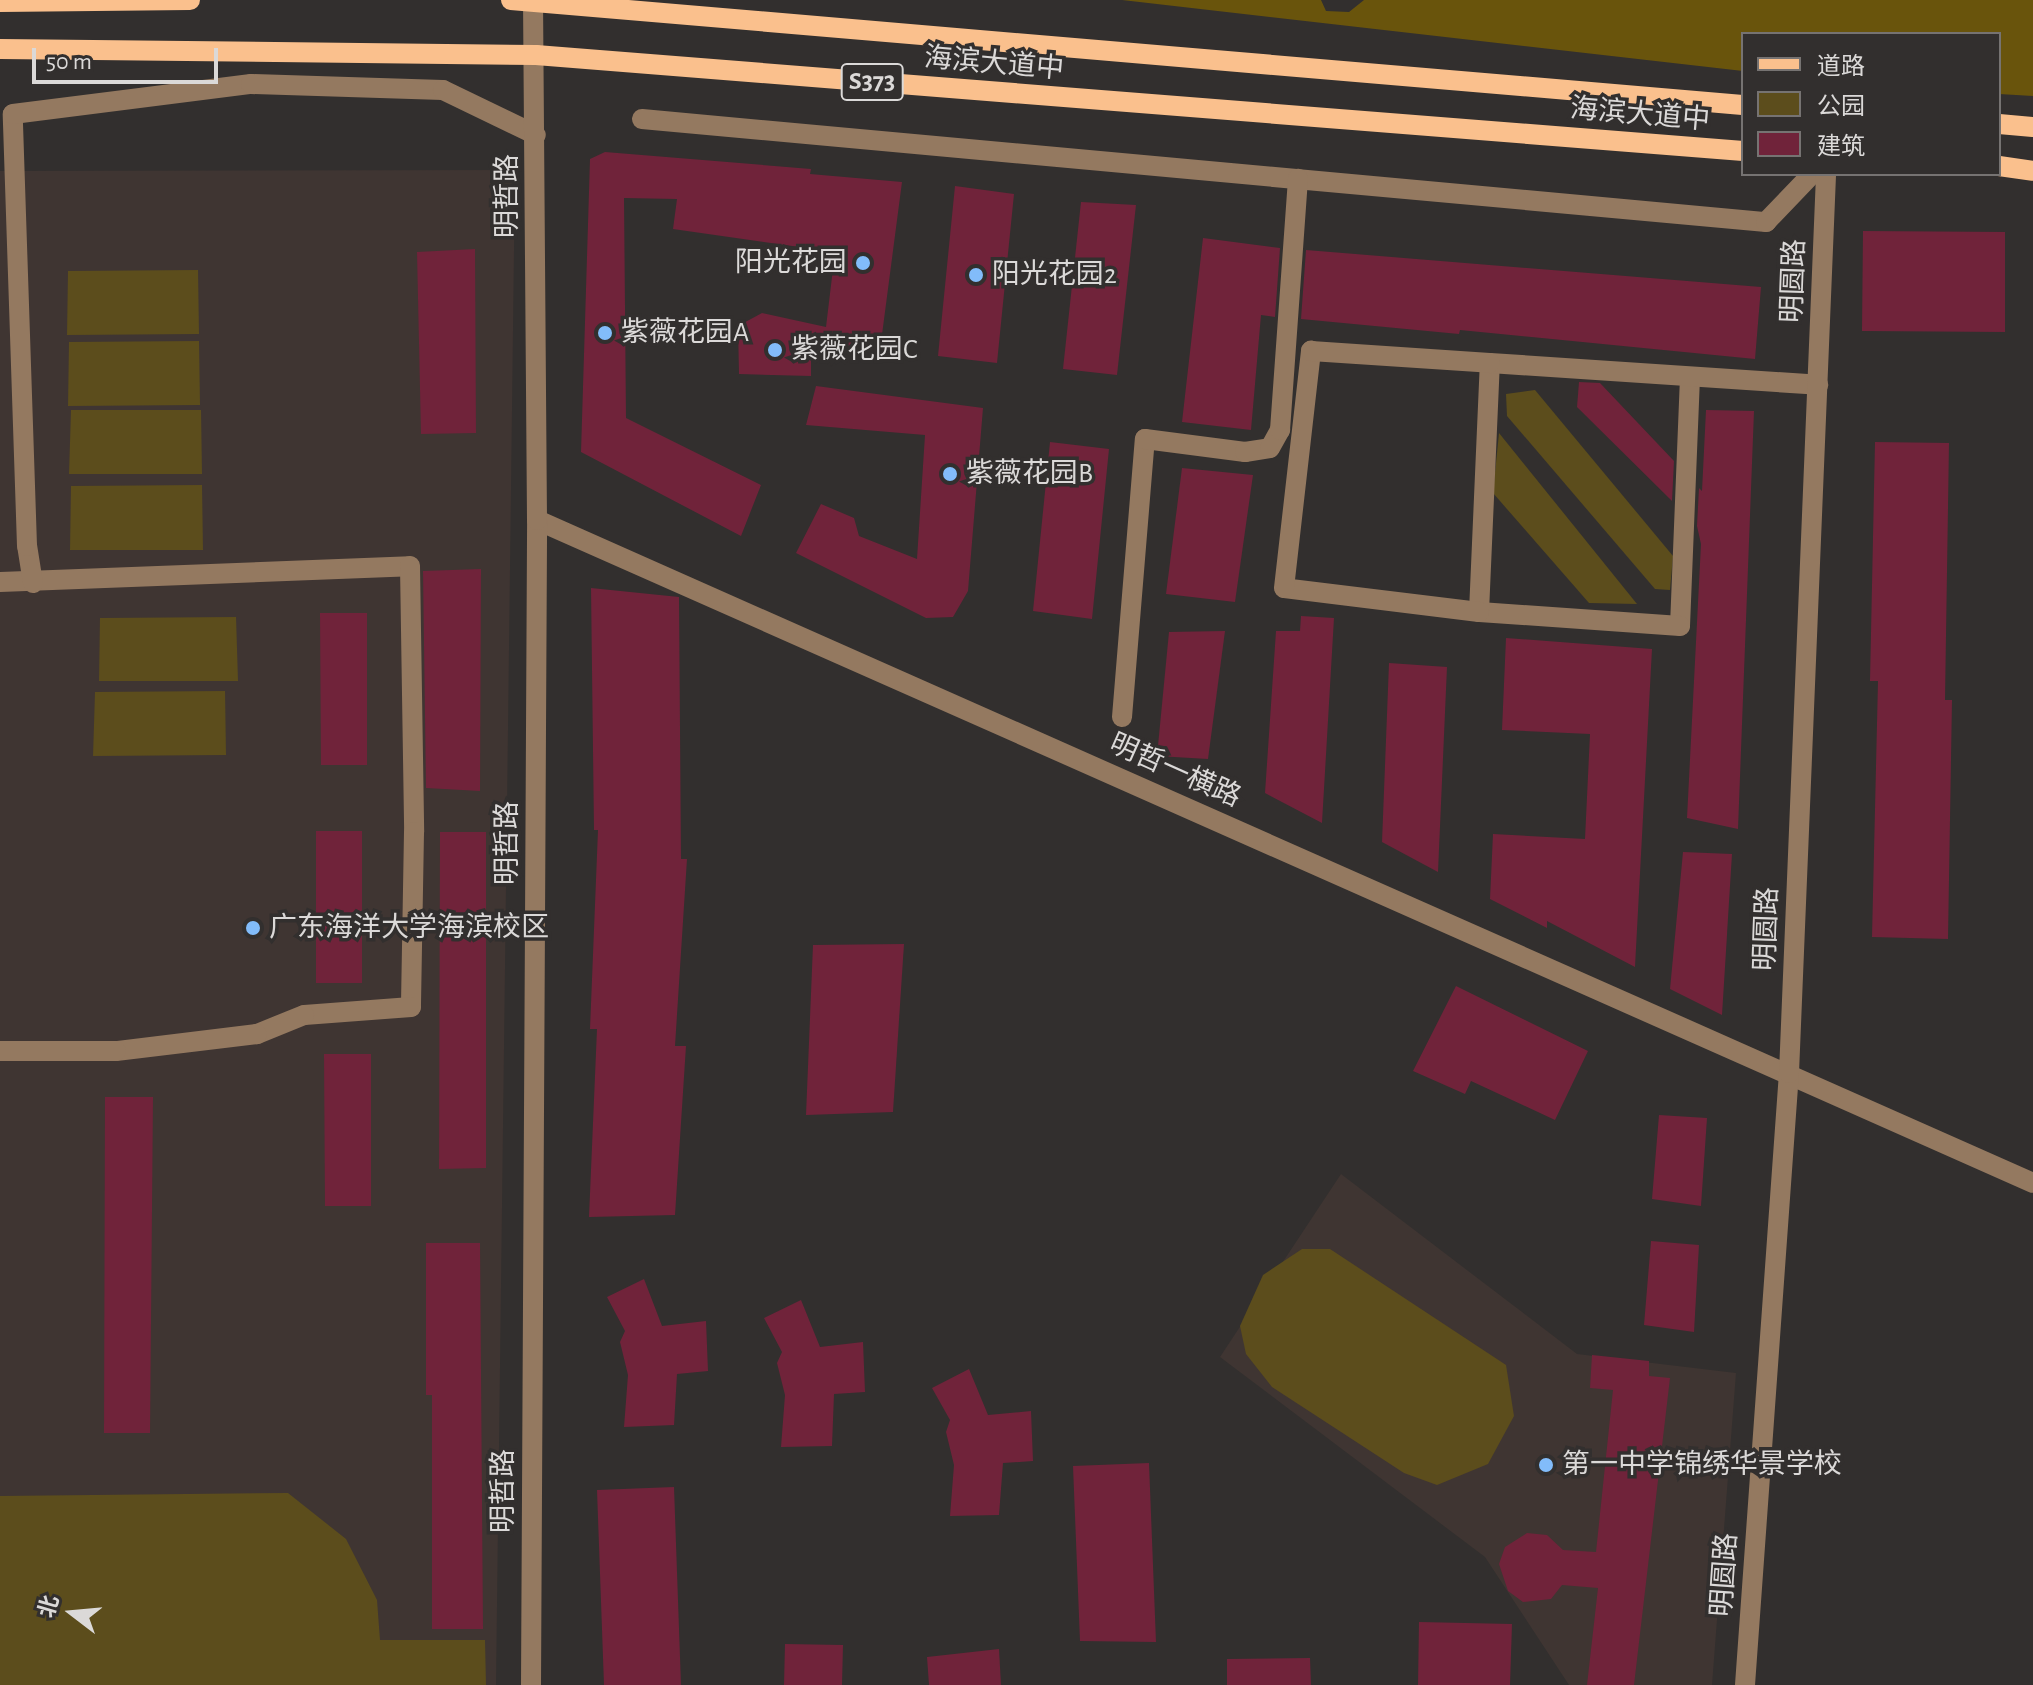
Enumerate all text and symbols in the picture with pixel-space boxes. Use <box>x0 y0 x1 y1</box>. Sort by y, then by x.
scale bar <box>36 32 222 82</box>
legend <box>1741 32 2001 176</box>
street label: 海滨大道中 <box>923 41 1065 87</box>
text: 50 m <box>46 50 92 74</box>
text: 道路 <box>1817 55 1865 79</box>
road number: S373 <box>840 60 904 104</box>
street label: 海滨大道中 <box>1569 92 1711 138</box>
text: 公园 <box>1817 95 1865 119</box>
text: 建筑 <box>1817 135 1865 159</box>
street label: 明哲路 <box>491 154 525 238</box>
street label: 明圆路 <box>1776 238 1812 324</box>
place label: 阳光花园 <box>735 246 847 280</box>
marker: 阳光花园 <box>854 254 872 272</box>
place label: 阳光花园2 <box>992 258 1117 292</box>
marker: 阳光花园2 <box>967 266 985 284</box>
place label: 紫薇花园A <box>621 316 749 350</box>
marker: 紫薇花园A <box>596 324 614 342</box>
place label: 紫薇花园C <box>791 333 918 367</box>
marker: 紫薇花园C <box>766 341 784 359</box>
place label: 紫薇花园B <box>966 457 1093 491</box>
marker: 紫薇花园B <box>941 465 959 483</box>
street label: 明哲一横路 <box>1104 727 1246 815</box>
street label: 明哲路 <box>491 801 525 885</box>
street label: 明圆路 <box>1749 886 1785 972</box>
place label: 广东海洋大学海滨校区 <box>269 911 549 945</box>
marker: 广东海洋大学海滨校区 <box>244 919 262 937</box>
place label: 第一中学锦绣华景学校 <box>1562 1448 1842 1482</box>
street label: 明哲路 <box>487 1449 521 1533</box>
marker: 第一中学锦绣华景学校 <box>1537 1456 1555 1474</box>
street label: 明圆路 <box>1705 1532 1745 1618</box>
north arrow <box>32 1573 112 1653</box>
text: 北 <box>35 1593 63 1620</box>

